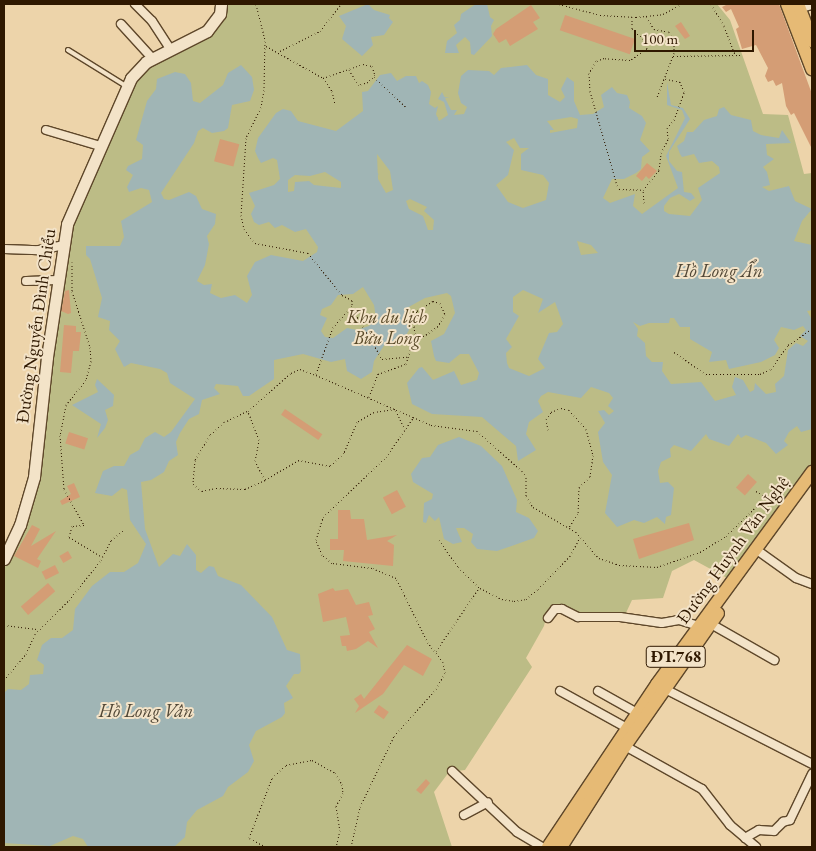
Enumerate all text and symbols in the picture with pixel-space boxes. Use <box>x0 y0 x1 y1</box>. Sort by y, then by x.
scale bar <box>636 20 756 52</box>
text: 100 m <box>642 29 678 48</box>
street label: Đường Nguyễn Đình Chiểu <box>12 227 60 425</box>
water label: Hồ Long Ẩn <box>675 260 763 282</box>
park label: Khu du lịch Bửu Long <box>347 307 427 350</box>
street label: Đường Huỳnh Văn Nghệ <box>672 472 794 628</box>
road number: ĐT.768 <box>645 644 707 670</box>
water label: Hồ Long Vân <box>99 700 193 722</box>

